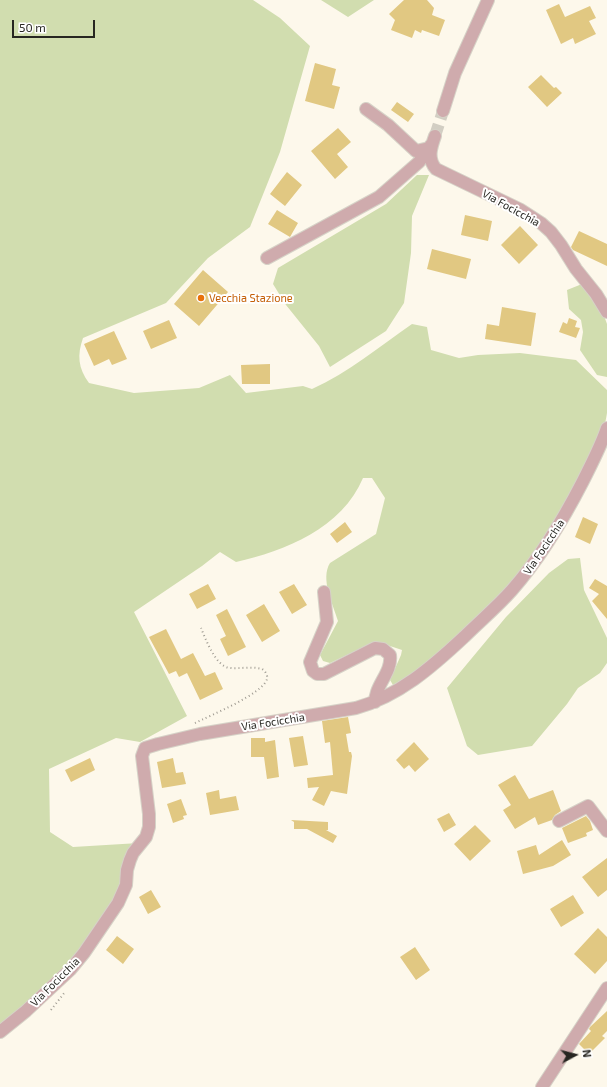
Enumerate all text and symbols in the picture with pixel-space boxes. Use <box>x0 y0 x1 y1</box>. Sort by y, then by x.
scale bar <box>14 12 97 38</box>
text: 50 m <box>19 20 46 34</box>
street label: Via Focicchia <box>480 187 542 229</box>
place label: Vecchia Stazione <box>209 291 293 305</box>
marker: Vecchia Stazione <box>196 293 206 303</box>
street label: Via Focicchia <box>521 517 567 577</box>
street label: Via Focicchia <box>240 710 306 734</box>
street label: Via Focicchia <box>28 955 82 1009</box>
north arrow <box>555 1035 595 1075</box>
text: N <box>580 1049 594 1058</box>

